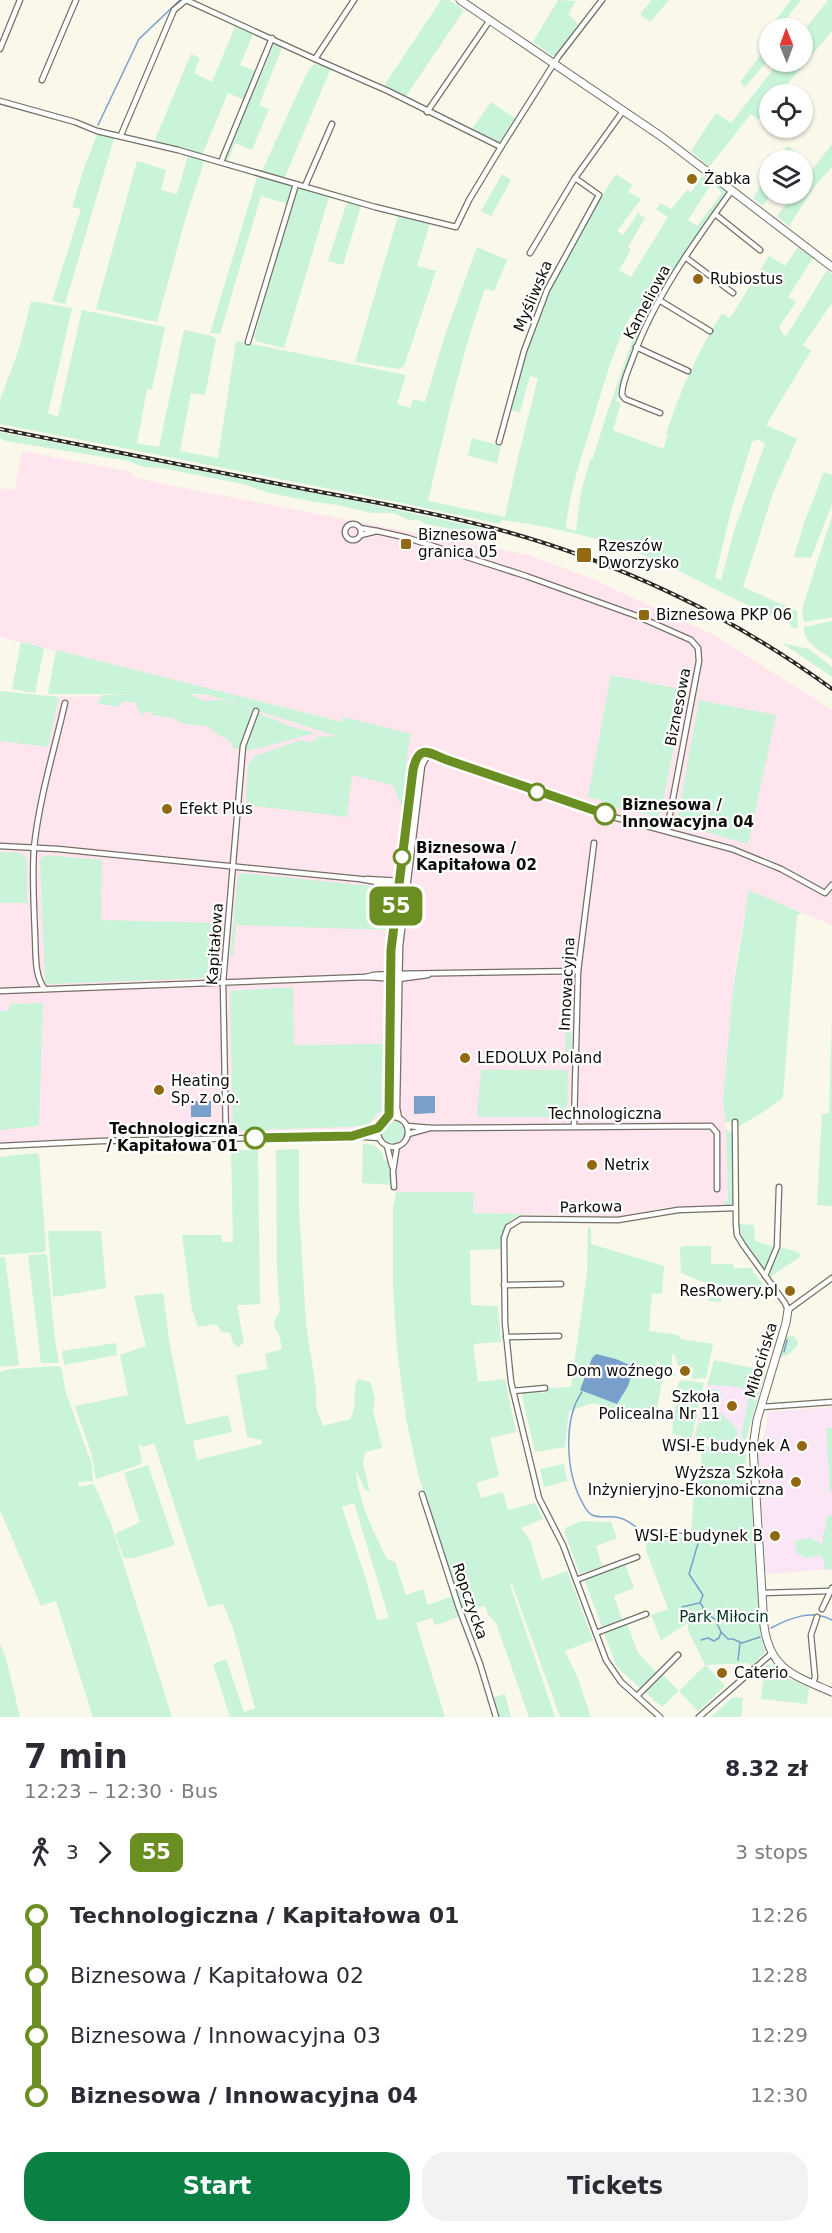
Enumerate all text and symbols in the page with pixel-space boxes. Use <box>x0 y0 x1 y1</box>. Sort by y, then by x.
north arrow <box>759 18 813 72</box>
map controls <box>759 18 813 204</box>
button: locate <box>759 84 813 138</box>
button: layers <box>759 150 813 204</box>
place label: Żabka <box>704 169 751 188</box>
marker: Żabka <box>685 172 699 186</box>
street label: Myśliwska <box>510 258 556 334</box>
street label: Kameliowa <box>620 262 674 342</box>
place label: Rubiostus <box>710 270 783 288</box>
marker: Rubiostus <box>691 272 705 286</box>
place label: Biznesowa granica 05 <box>418 526 498 561</box>
marker: Biznesowa granica 05 <box>399 537 413 551</box>
place label: Rzeszów Dworzysko <box>598 537 679 572</box>
marker: Rzeszów Dworzysko <box>575 546 593 564</box>
place label: Biznesowa PKP 06 <box>656 606 792 624</box>
marker: Biznesowa PKP 06 <box>637 608 651 622</box>
street label: Biznesowa <box>662 666 694 748</box>
unlabelled marker <box>528 783 546 801</box>
place label: Biznesowa / Innowacyjna 04 <box>622 796 754 831</box>
place label: Efekt Plus <box>179 800 253 818</box>
marker: Efekt Plus <box>160 802 174 816</box>
marker: Biznesowa / Innowacyjna 04 <box>594 803 616 825</box>
place label: Biznesowa / Kapitałowa 02 <box>416 839 537 874</box>
marker: Biznesowa / Kapitałowa 02 <box>393 848 411 866</box>
line badge: 55 <box>369 886 423 926</box>
text: 55 <box>381 894 411 918</box>
street label: Kapitałowa <box>203 902 227 986</box>
street label: Innowacyjna <box>556 937 578 1031</box>
place label: LEDOLUX Poland <box>477 1049 602 1067</box>
marker: LEDOLUX Poland <box>458 1051 472 1065</box>
place label: Heating Sp. z o.o. <box>171 1072 240 1107</box>
marker: Heating Sp. z o.o. <box>152 1083 166 1097</box>
street label: Technologiczna <box>547 1105 662 1123</box>
place label: Technologiczna / Kapitałowa 01 <box>106 1120 238 1155</box>
marker: Technologiczna / Kapitałowa 01 <box>244 1127 266 1149</box>
place label: Netrix <box>604 1156 650 1174</box>
marker: Netrix <box>585 1158 599 1172</box>
street label: Parkowa <box>560 1197 622 1217</box>
place label: ResRowery.pl <box>679 1282 778 1300</box>
marker: ResRowery.pl <box>783 1284 797 1298</box>
street label: Miłocińska <box>741 1320 781 1400</box>
place label: Dom woźnego <box>566 1362 673 1380</box>
marker: Dom woźnego <box>678 1364 692 1378</box>
place label: Szkoła Policealna Nr 11 <box>598 1388 720 1423</box>
marker: Szkoła Policealna Nr 11 <box>725 1399 739 1413</box>
place label: WSI-E budynek A <box>662 1437 791 1455</box>
marker: WSI-E budynek A <box>795 1439 809 1453</box>
place label: Wyższa Szkoła Inżynieryjno-Ekonomiczna <box>588 1464 784 1499</box>
marker: Wyższa Szkoła Inżynieryjno-Ekonomiczna <box>789 1475 803 1489</box>
place label: WSI-E budynek B <box>635 1527 763 1545</box>
marker: WSI-E budynek B <box>768 1529 782 1543</box>
street label: Ropczycka <box>449 1561 491 1641</box>
park label: Park Miłocin <box>679 1608 769 1626</box>
place label: Caterio <box>734 1664 788 1682</box>
marker: Caterio <box>715 1666 729 1680</box>
text: 7 min <box>24 1737 128 1776</box>
text: 8.32 zł <box>725 1756 808 1781</box>
text: 12:23 – 12:30 · Bus <box>24 1779 218 1803</box>
icon: walk <box>24 1836 57 1869</box>
icon: forward <box>88 1836 121 1869</box>
text: 3 <box>66 1840 79 1864</box>
text: 55 <box>142 1840 171 1864</box>
text: 3 stops <box>735 1840 808 1864</box>
text: Technologiczna / Kapitałowa 01 <box>70 1903 459 1928</box>
text: 12:26 <box>750 1903 808 1927</box>
text: Biznesowa / Kapitałowa 02 <box>70 1963 364 1988</box>
text: 12:28 <box>750 1963 808 1987</box>
text: Biznesowa / Innowacyjna 03 <box>70 2023 381 2048</box>
text: 12:29 <box>750 2023 808 2047</box>
text: Biznesowa / Innowacyjna 04 <box>70 2083 418 2108</box>
text: 12:30 <box>750 2083 808 2107</box>
button: Start <box>24 2152 410 2221</box>
button: Tickets <box>422 2152 808 2221</box>

